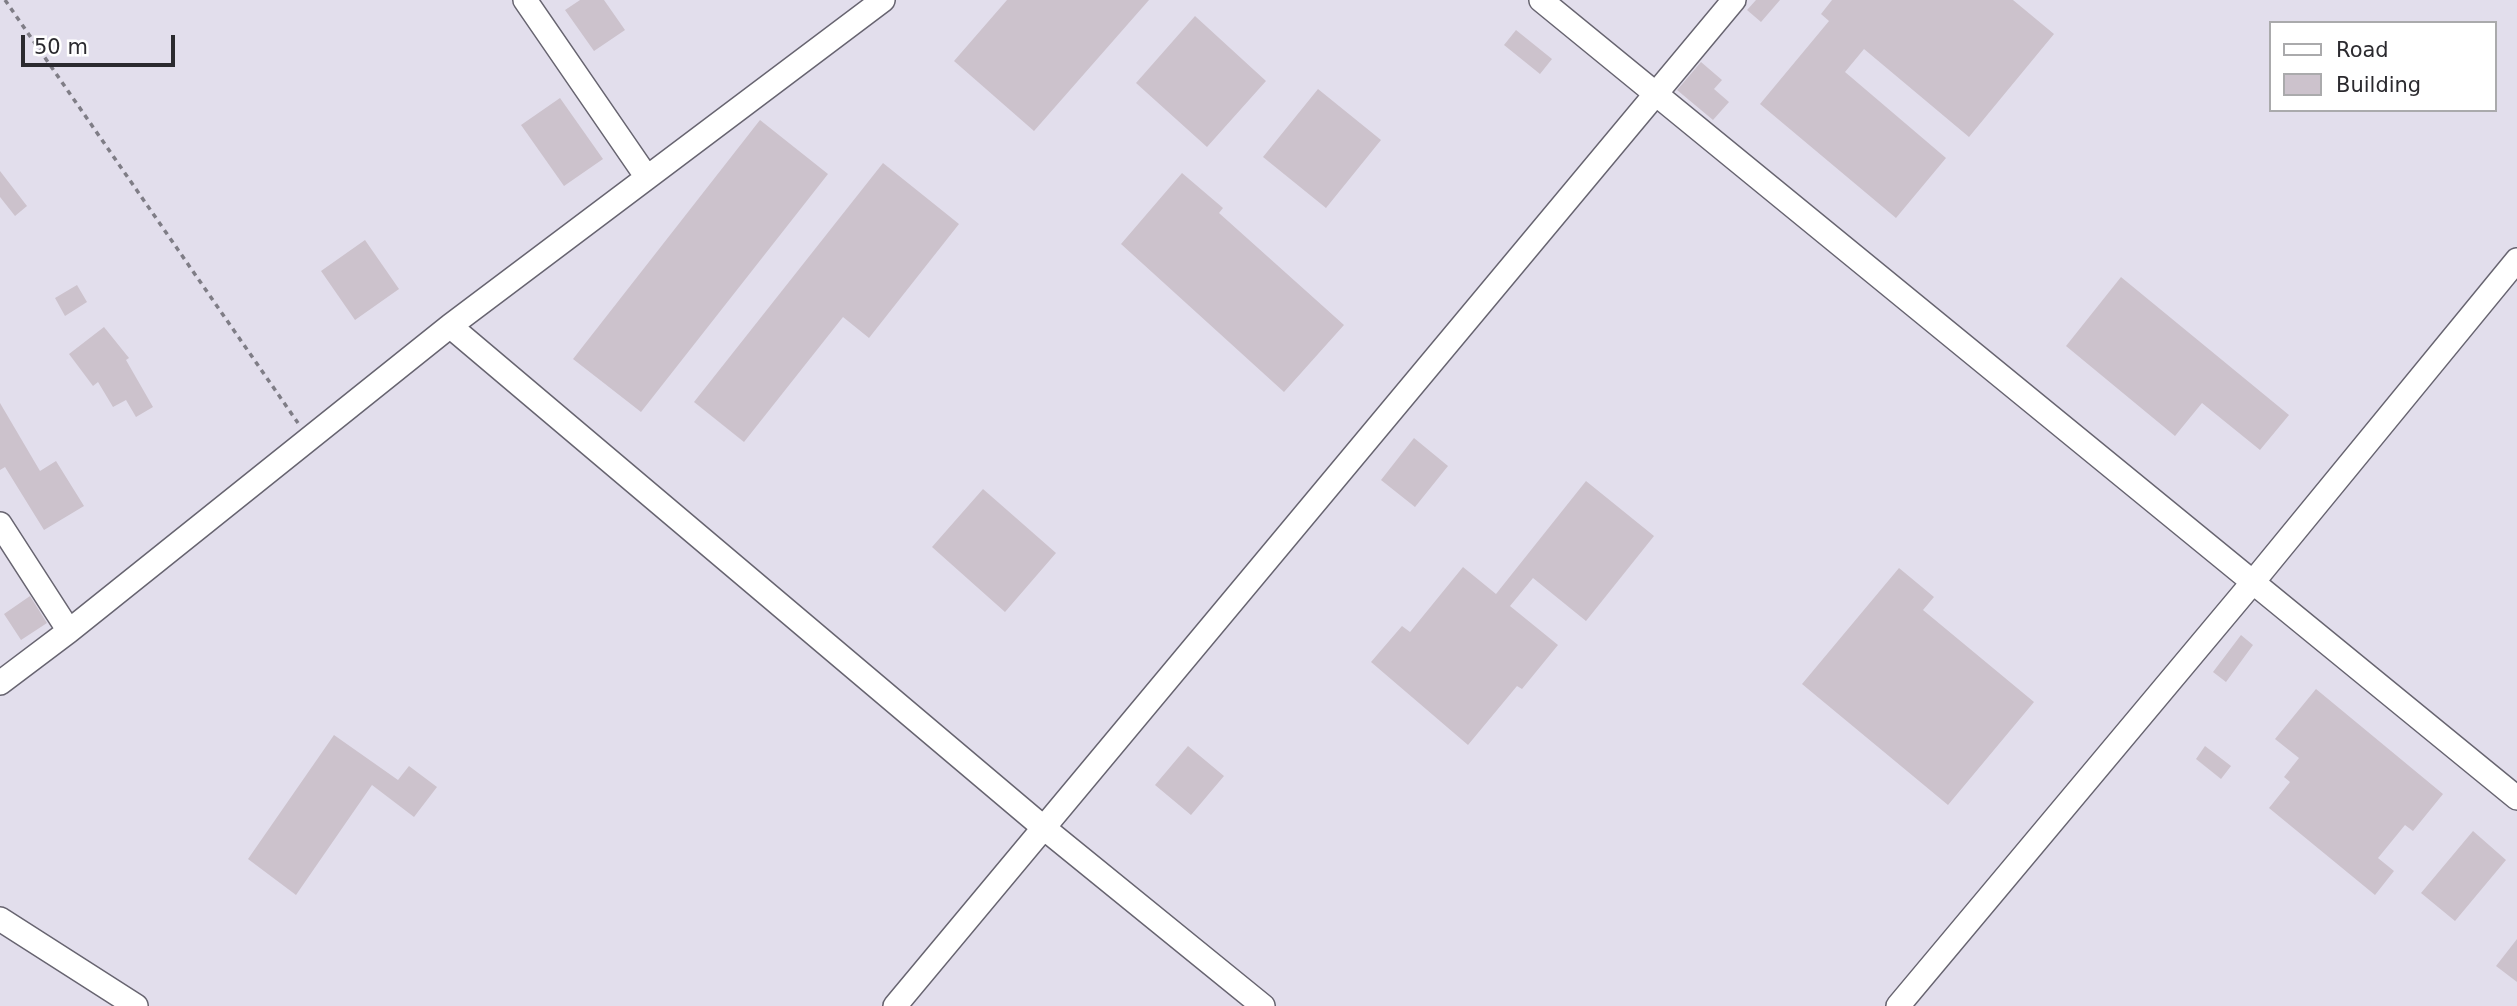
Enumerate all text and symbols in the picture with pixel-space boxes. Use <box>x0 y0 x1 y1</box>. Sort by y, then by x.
scale bar <box>24 21 178 65</box>
legend <box>2268 21 2496 112</box>
text: 50 m <box>34 35 88 59</box>
text: Road <box>2336 38 2389 62</box>
text: Building <box>2336 73 2421 97</box>

